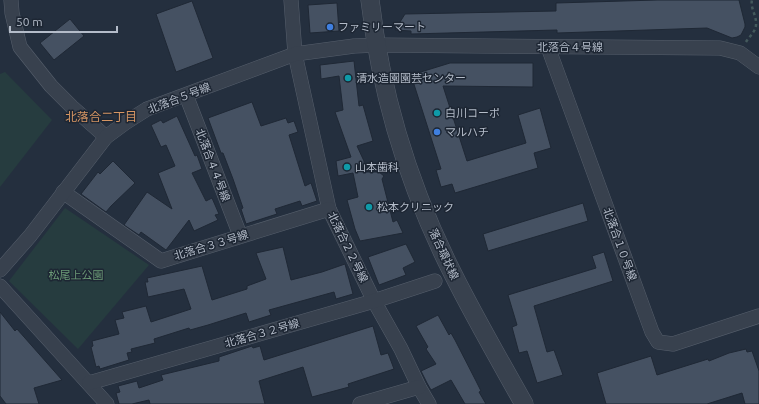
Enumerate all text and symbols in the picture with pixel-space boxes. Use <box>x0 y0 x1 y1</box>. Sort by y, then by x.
scale bar <box>10 8 117 34</box>
text: 50 m <box>16 15 43 28</box>
place label: ファミリーマート <box>338 21 426 33</box>
marker: ファミリーマート <box>325 22 335 32</box>
street label: 北落合４号線 <box>537 41 603 53</box>
place label: 清水造園園芸センター <box>356 72 466 84</box>
marker: 清水造園園芸センター <box>343 73 353 83</box>
street label: 北落合５号線 <box>146 81 212 115</box>
place label: 白川コーポ <box>445 107 500 119</box>
marker: 白川コーポ <box>432 108 442 118</box>
district label: 北落合二丁目 <box>65 110 137 123</box>
place label: マルハチ <box>445 126 489 138</box>
street label: 北落合４４号線 <box>194 127 232 203</box>
marker: マルハチ <box>432 127 442 137</box>
place label: 山本歯科 <box>355 161 399 173</box>
marker: 山本歯科 <box>342 162 352 172</box>
place label: 松本クリニック <box>377 201 454 213</box>
marker: 松本クリニック <box>364 202 374 212</box>
street label: 北落合１０号線 <box>601 206 639 282</box>
street label: 北落合２２号線 <box>326 210 370 284</box>
street label: 落合環状線 <box>427 227 461 281</box>
street label: 北落合３３号線 <box>172 228 250 262</box>
park label: 松尾上公園 <box>49 269 104 281</box>
street label: 北落合３２号線 <box>223 317 301 349</box>

